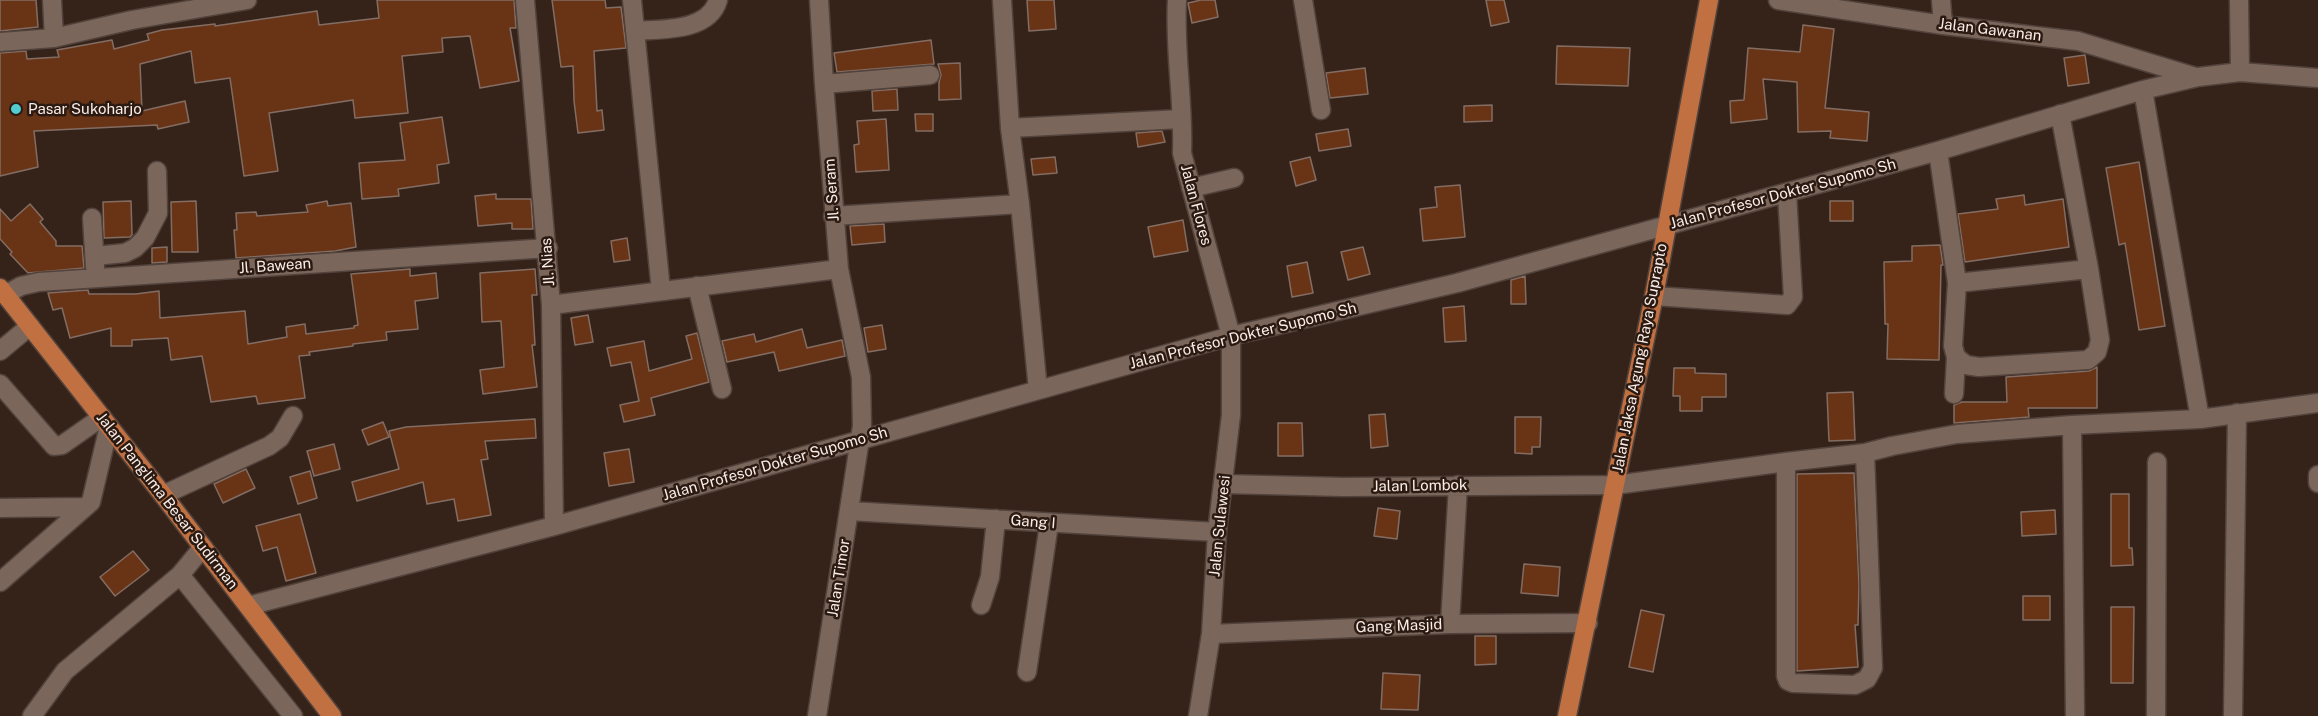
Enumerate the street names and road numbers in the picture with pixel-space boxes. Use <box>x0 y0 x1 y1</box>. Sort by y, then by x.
street label: Jalan Gawanan <box>1937 15 2043 45</box>
street label: Jalan Profesor Dokter Supomo Sh <box>1668 155 1898 233</box>
street label: Jl. Seram <box>821 158 843 222</box>
street label: Jalan Flores <box>1177 163 1215 247</box>
street label: Jl. Nias <box>537 237 559 287</box>
street label: Jalan Jaksa Agung Raya Suprapto <box>1609 242 1671 474</box>
street label: Jl. Bawean <box>238 254 312 278</box>
street label: Jalan Profesor Dokter Supomo Sh <box>1128 299 1358 373</box>
street label: Jalan Panglima Besar Sudirman <box>92 409 242 593</box>
street label: Jalan Profesor Dokter Supomo Sh <box>660 423 890 505</box>
street label: Jalan Sulawesi <box>1206 474 1234 578</box>
street label: Jalan Lombok <box>1372 476 1468 496</box>
street label: Gang I <box>1010 511 1056 533</box>
street label: Jalan Timor <box>824 537 854 619</box>
street label: Gang Masjid <box>1355 615 1443 637</box>

